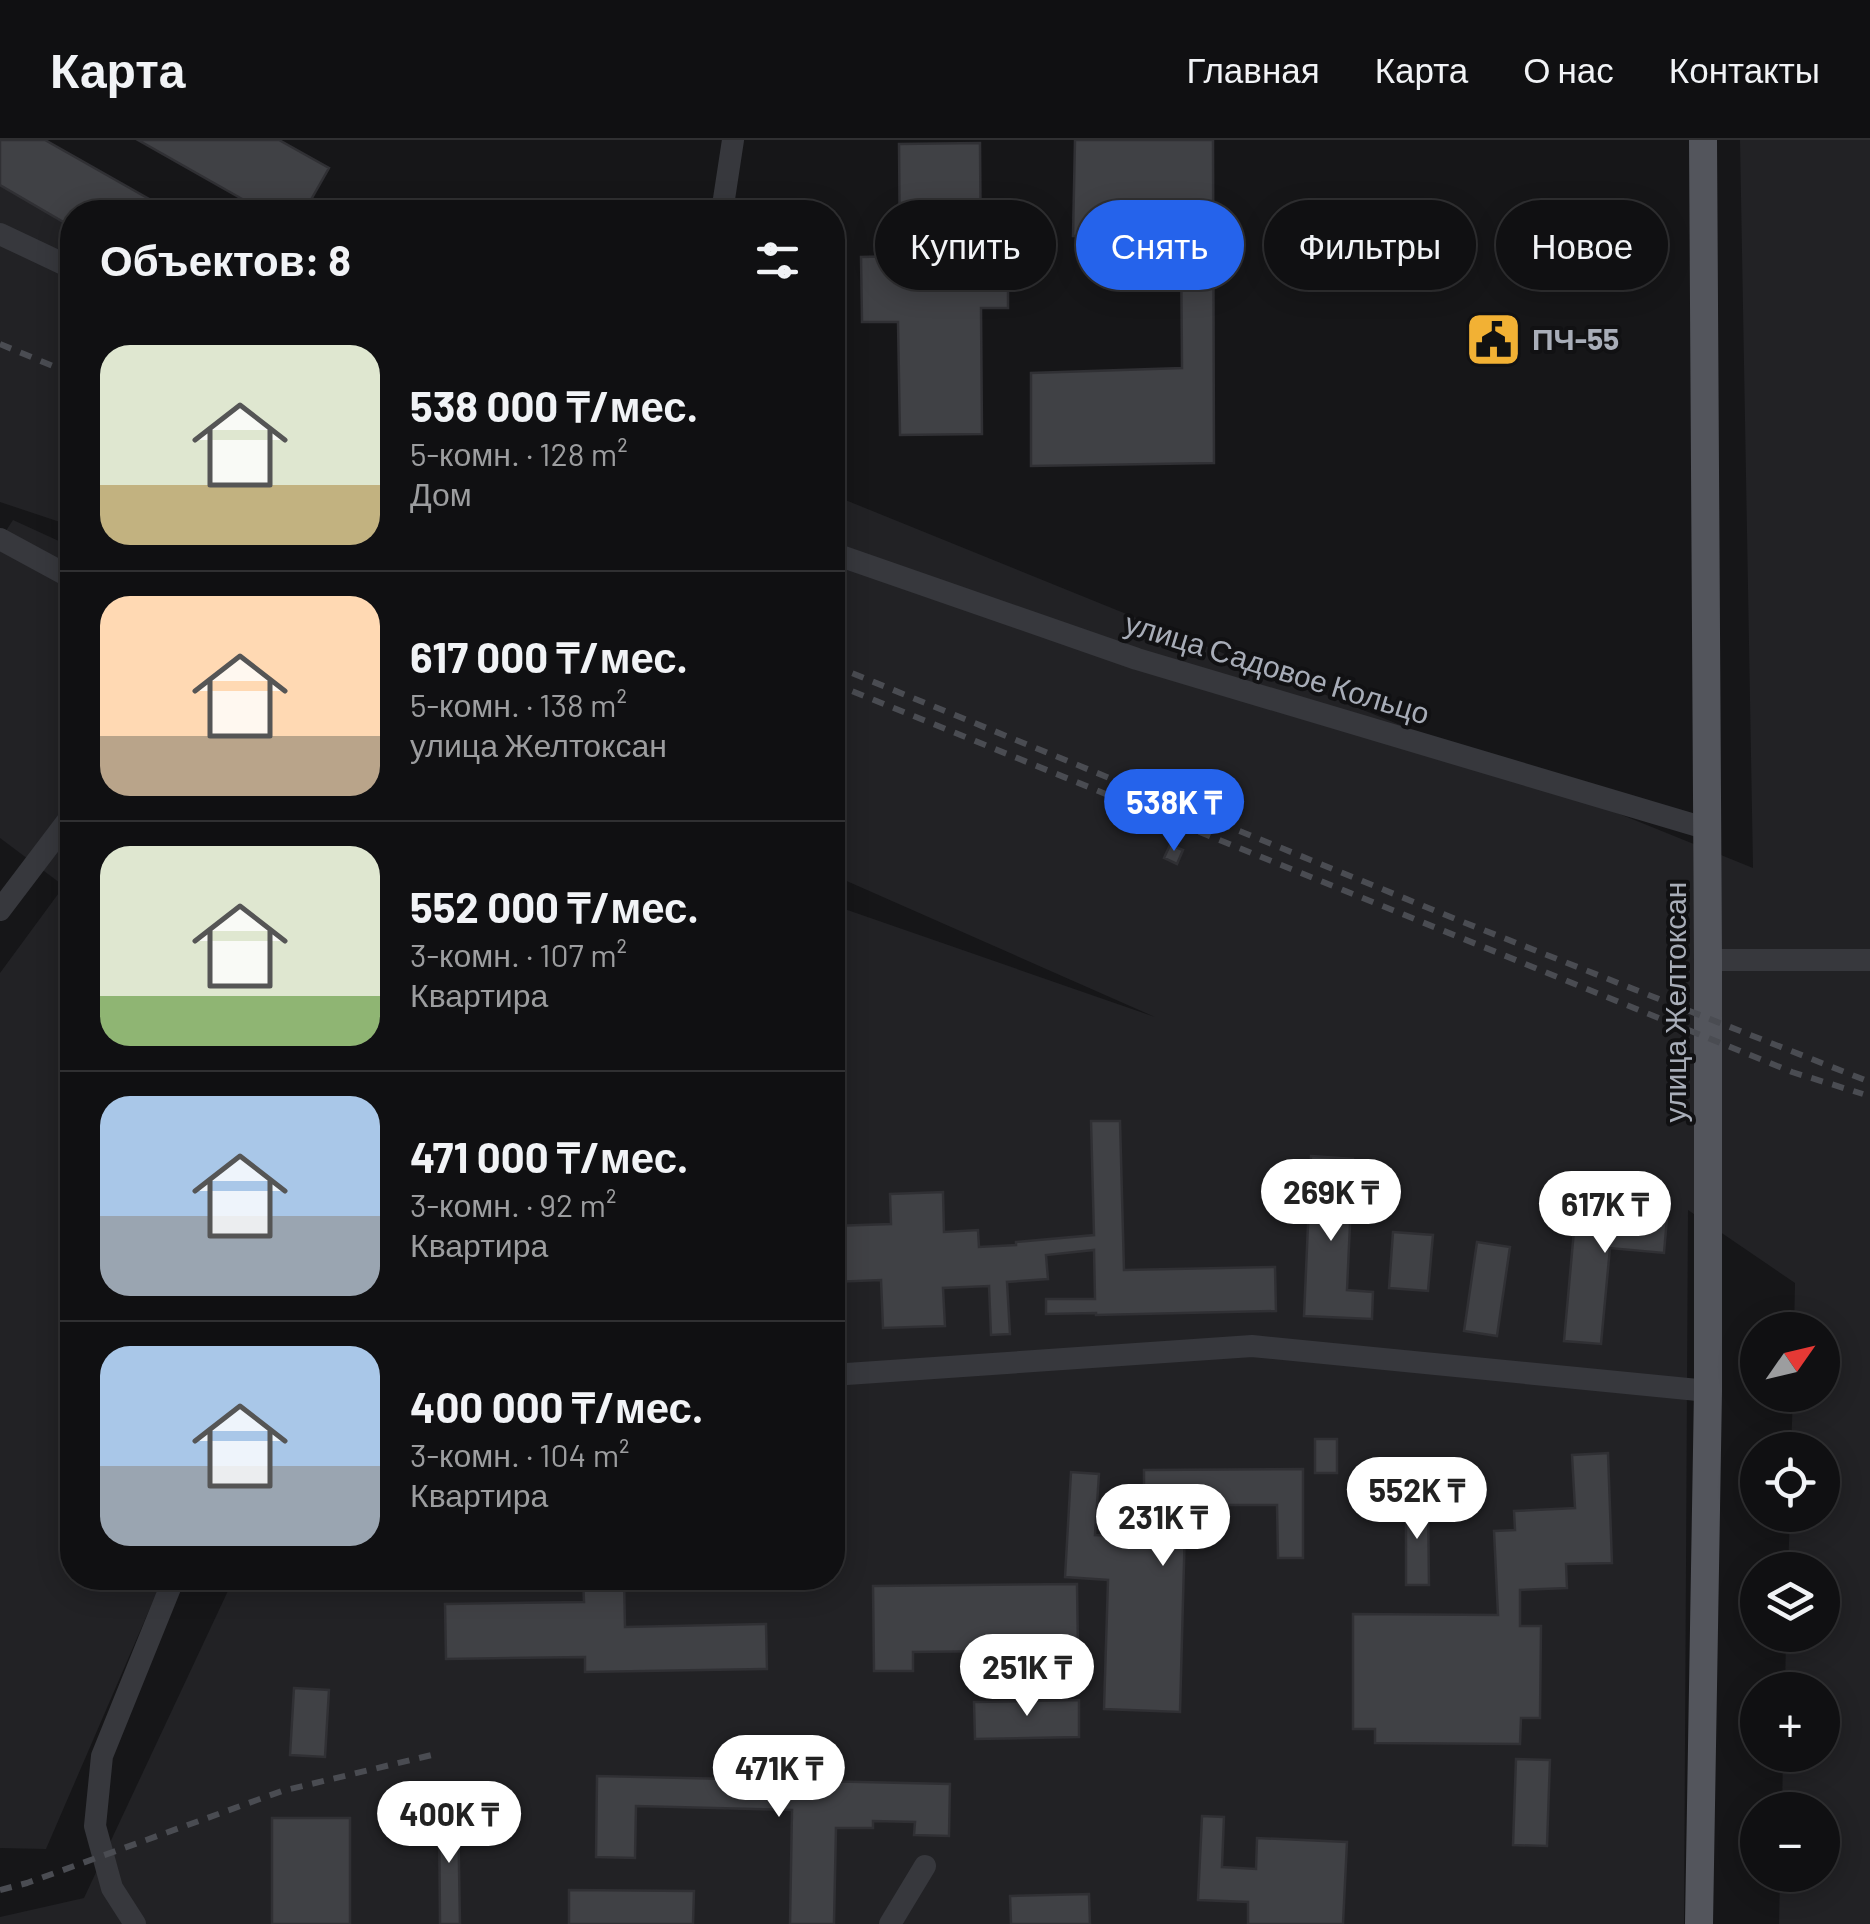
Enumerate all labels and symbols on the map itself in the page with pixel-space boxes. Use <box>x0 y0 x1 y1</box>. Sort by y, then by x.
public building icon: ПЧ-55 <box>1463 310 1523 370</box>
place label: ПЧ-55 <box>1532 320 1619 356</box>
street label: улица Садовое Кольцо <box>1121 604 1434 731</box>
pin: 538K ₸ <box>1093 769 1255 854</box>
street label: улица Желтоксан <box>1656 882 1692 1122</box>
pin: 269K ₸ <box>1250 1159 1412 1244</box>
pin: 617K ₸ <box>1524 1171 1686 1256</box>
north arrow <box>1740 1312 1840 1412</box>
pin: 552K ₸ <box>1336 1457 1498 1542</box>
pin: 231K ₸ <box>1082 1484 1244 1569</box>
pin: 251K ₸ <box>946 1634 1108 1719</box>
pin: 471K ₸ <box>698 1735 860 1820</box>
pin: 400K ₸ <box>368 1781 530 1866</box>

